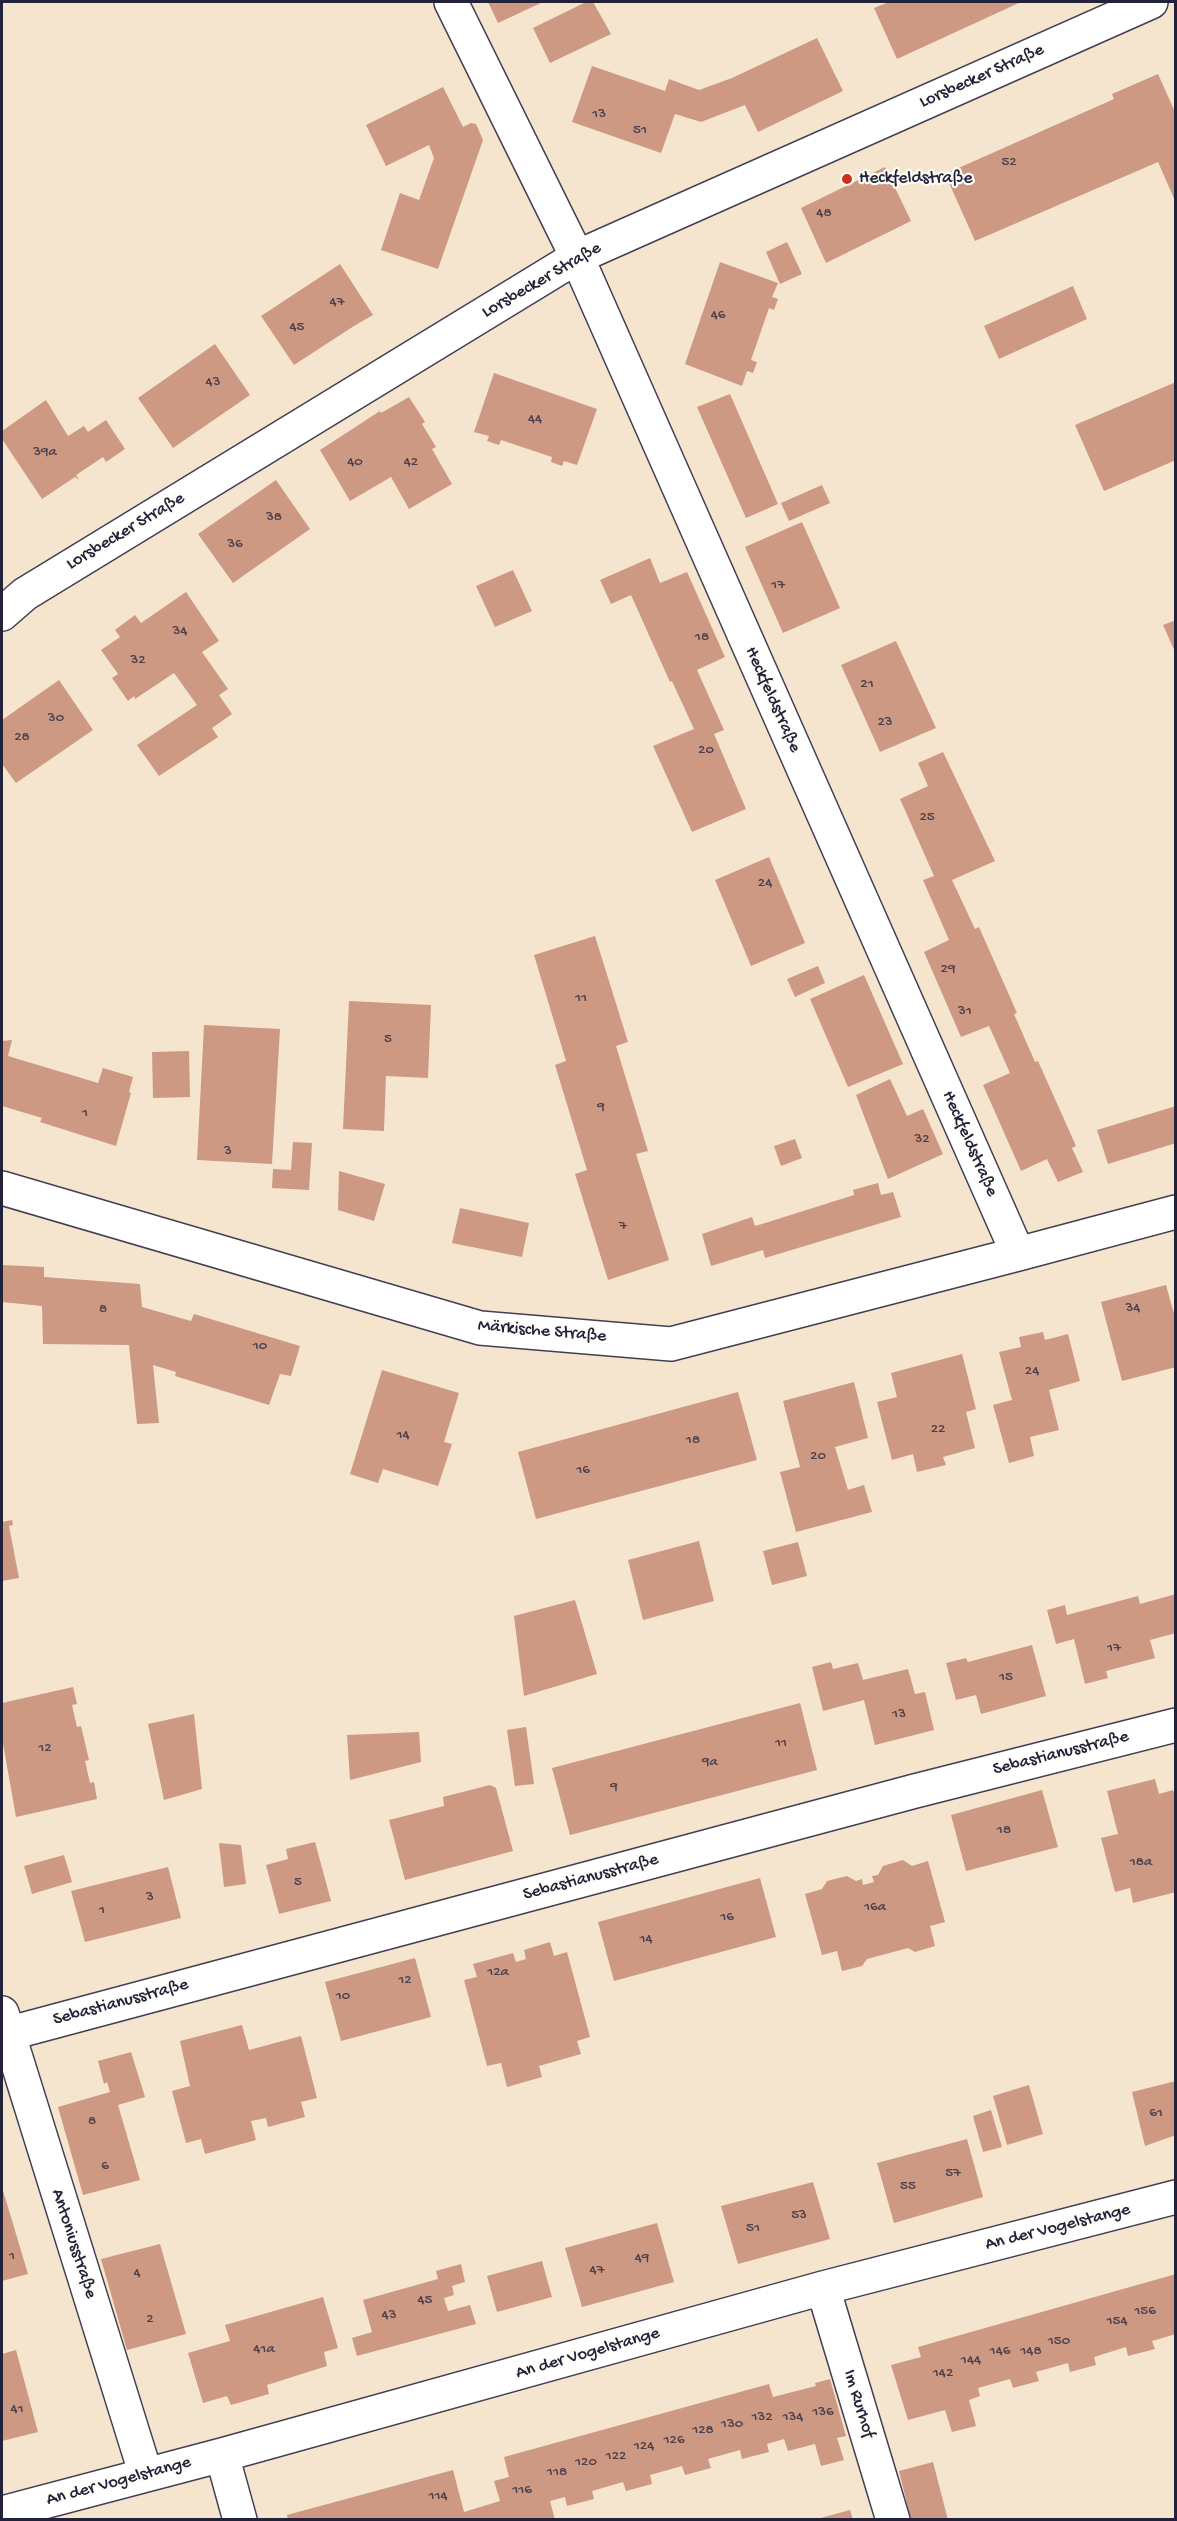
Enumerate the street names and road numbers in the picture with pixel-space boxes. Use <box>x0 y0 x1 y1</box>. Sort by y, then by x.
street label: Lorsbecker Straße <box>916 40 1048 114</box>
street label: Lorsbecker Straße <box>479 238 605 324</box>
street label: Lorsbecker Straße <box>63 488 189 576</box>
street label: Heckfeldstraße <box>739 644 805 756</box>
street label: Heckfeldstraße <box>936 1088 1002 1200</box>
street label: Märkische Straße <box>477 1316 607 1348</box>
street label: Sebastianusstraße <box>991 1727 1131 1781</box>
street label: Sebastianusstraße <box>521 1850 661 1906</box>
street label: Sebastianusstraße <box>51 1975 191 2031</box>
street label: Antoniusstraße <box>45 2186 101 2302</box>
street label: An der Vogelstange <box>983 2200 1133 2256</box>
street label: An der Vogelstange <box>514 2323 662 2385</box>
street label: Im Rurhof <box>837 2367 879 2441</box>
street label: An der Vogelstange <box>44 2452 194 2512</box>

